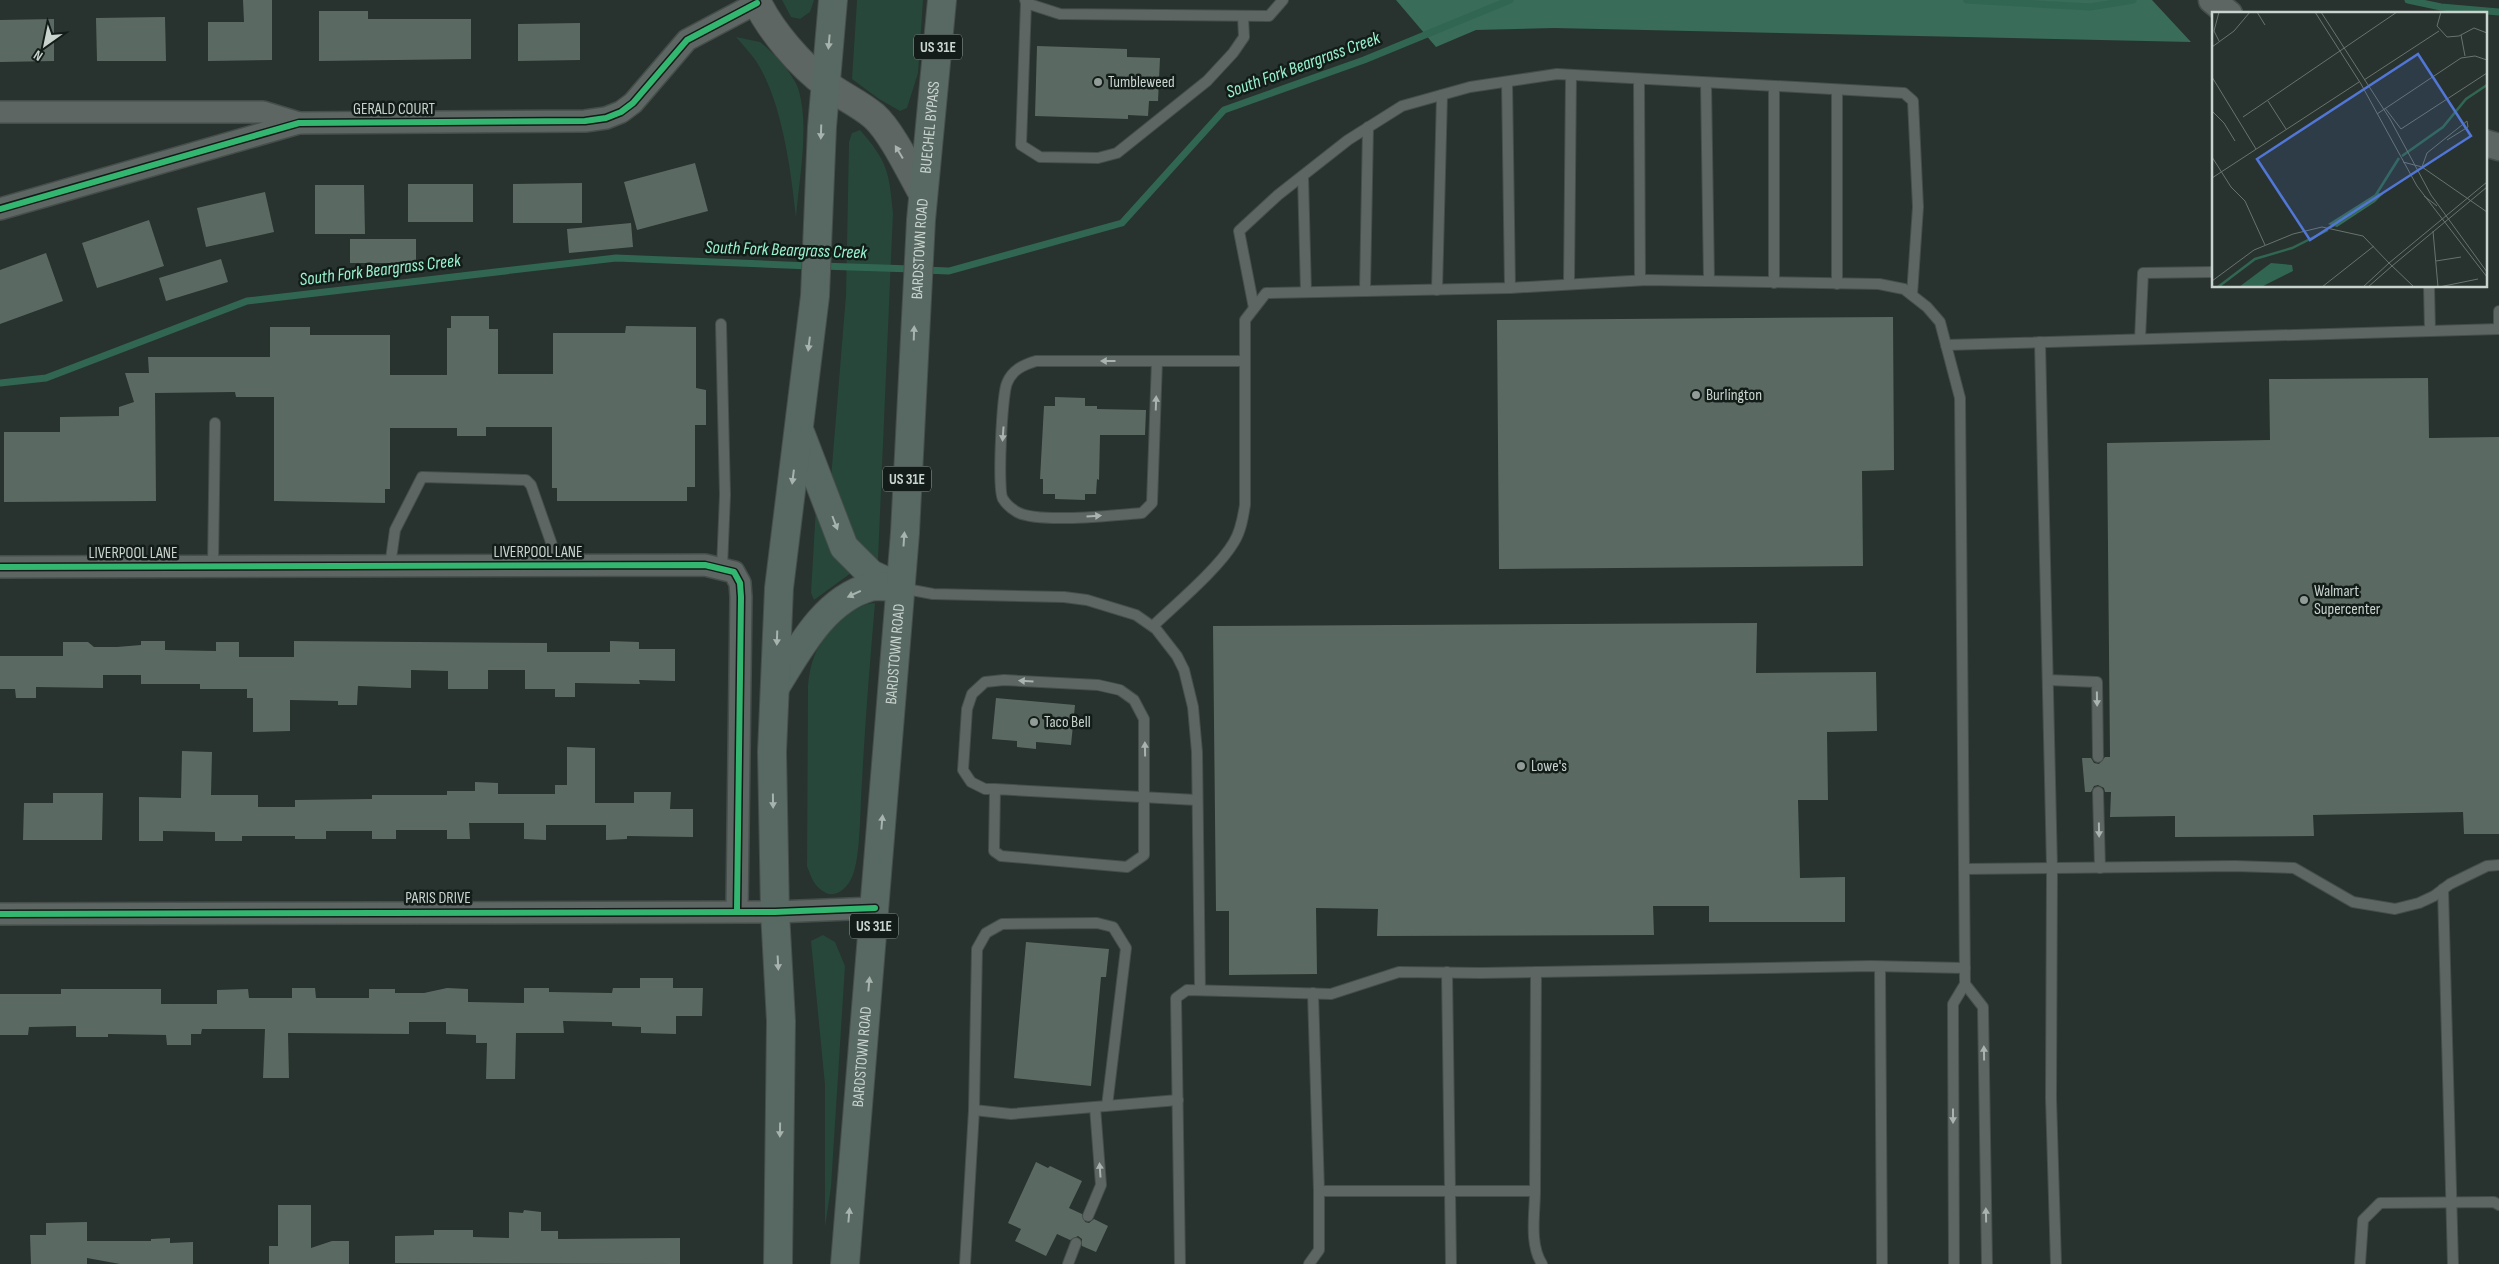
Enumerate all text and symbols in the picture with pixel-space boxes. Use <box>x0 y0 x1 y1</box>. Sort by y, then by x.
inset map <box>2212 12 2486 288</box>
north arrow <box>20 20 70 70</box>
water label: South Fork Beargrass Creek <box>1223 27 1384 103</box>
one-way arrow <box>824 34 832 50</box>
road number: US 31E <box>914 34 962 60</box>
text: N <box>30 46 46 65</box>
place label: Tumbleweed <box>1108 73 1175 92</box>
marker: Tumbleweed <box>1092 76 1104 88</box>
street label: BUECHEL BYPASS <box>916 80 944 174</box>
street label: GERALD COURT <box>353 100 436 119</box>
one-way arrow <box>817 124 825 140</box>
one-way arrow <box>895 145 904 158</box>
street label: BARDSTOWN ROAD <box>907 197 933 300</box>
water label: South Fork Beargrass Creek <box>705 237 869 263</box>
water label: South Fork Beargrass Creek <box>298 250 463 290</box>
one-way arrow <box>910 324 918 340</box>
one-way arrow <box>805 336 813 352</box>
one-way arrow <box>1100 357 1116 365</box>
place label: Burlington <box>1706 386 1762 405</box>
marker: Burlington <box>1690 389 1702 401</box>
one-way arrow <box>1152 395 1160 411</box>
one-way arrow <box>998 426 1006 442</box>
road number: US 31E <box>883 466 931 492</box>
one-way arrow <box>789 469 797 485</box>
one-way arrow <box>1086 511 1102 519</box>
one-way arrow <box>831 516 839 531</box>
one-way arrow <box>901 531 909 547</box>
street label: LIVERPOOL LANE <box>493 543 583 562</box>
street label: LIVERPOOL LANE <box>88 544 178 563</box>
place label: Walmart Supercenter <box>2314 582 2381 619</box>
one-way arrow <box>846 590 861 598</box>
marker: Walmart Supercenter <box>2298 594 2310 606</box>
street label: BARDSTOWN ROAD <box>881 603 909 705</box>
one-way arrow <box>772 631 780 647</box>
one-way arrow <box>1018 677 1034 685</box>
one-way arrow <box>2093 691 2101 707</box>
place label: Taco Bell <box>1044 713 1091 732</box>
marker: Taco Bell <box>1028 716 1040 728</box>
one-way arrow <box>1140 741 1148 757</box>
place label: Lowe's <box>1531 757 1567 776</box>
marker: Lowe's <box>1515 760 1527 772</box>
one-way arrow <box>769 793 777 809</box>
one-way arrow <box>878 814 886 830</box>
one-way arrow <box>2095 822 2103 838</box>
street label: PARIS DRIVE <box>405 889 471 908</box>
road number: US 31E <box>850 914 898 938</box>
one-way arrow <box>775 955 783 971</box>
one-way arrow <box>865 976 873 992</box>
street label: BARDSTOWN ROAD <box>848 1006 876 1108</box>
one-way arrow <box>1980 1045 1988 1061</box>
one-way arrow <box>1949 1109 1957 1125</box>
one-way arrow <box>776 1123 784 1139</box>
one-way arrow <box>1095 1162 1103 1178</box>
one-way arrow <box>845 1207 853 1223</box>
one-way arrow <box>1982 1207 1990 1223</box>

